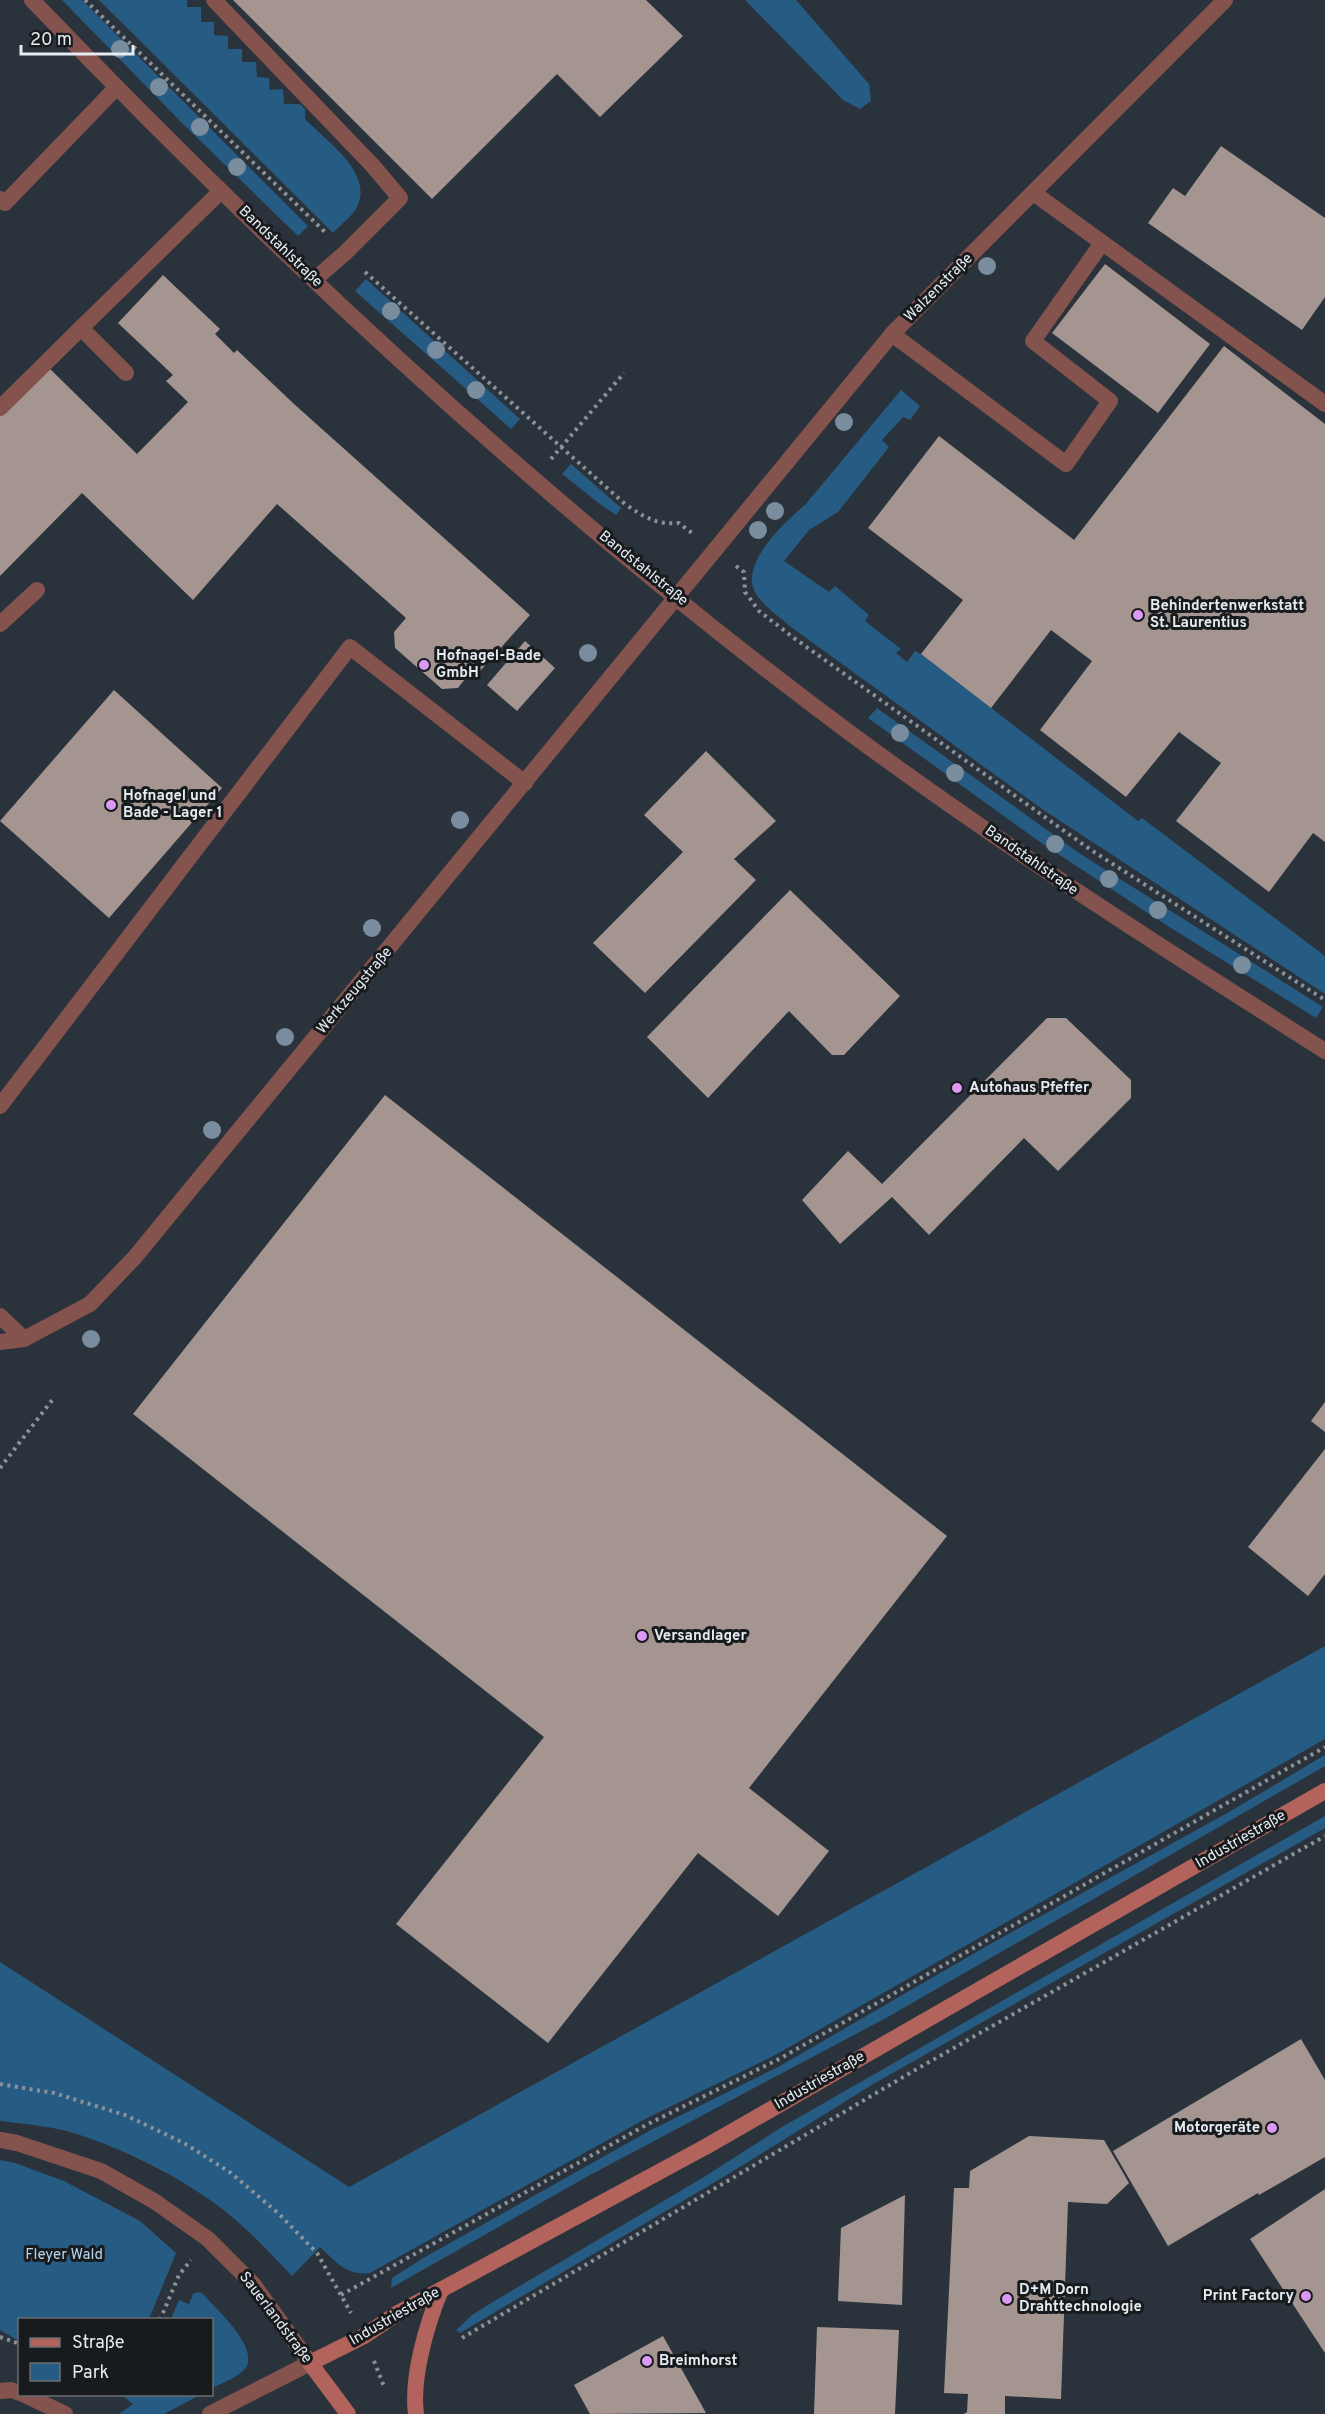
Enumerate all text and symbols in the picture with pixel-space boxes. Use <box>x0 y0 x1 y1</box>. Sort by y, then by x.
scale bar <box>21 18 134 56</box>
text: 20 m <box>30 29 72 52</box>
street label: Bandstahlstraße <box>234 202 326 292</box>
street label: Walzenstraße <box>901 250 977 326</box>
street label: Bandstahlstraße <box>594 527 692 611</box>
place label: Behindertenwerkstatt St. Laurentius <box>1150 597 1304 633</box>
marker: Behindertenwerkstatt St. Laurentius <box>1131 608 1145 622</box>
place label: Hofnagel-Bade GmbH <box>436 647 541 683</box>
marker: Hofnagel-Bade GmbH <box>417 658 431 672</box>
place label: Hofnagel und Bade - Lager 1 <box>123 787 222 823</box>
marker: Hofnagel und Bade - Lager 1 <box>104 798 118 812</box>
street label: Bandstahlstraße <box>981 822 1081 900</box>
street label: Werkzeugstraße <box>313 943 397 1039</box>
place label: Autohaus Pfeffer <box>969 1079 1090 1098</box>
marker: Autohaus Pfeffer <box>950 1081 964 1095</box>
place label: Versandlager <box>654 1627 747 1646</box>
marker: Versandlager <box>635 1629 649 1643</box>
street label: Industriestraße <box>1193 1807 1289 1873</box>
street label: Industriestraße <box>772 2048 868 2114</box>
place label: Motorgeräte <box>1174 2119 1260 2138</box>
marker: Motorgeräte <box>1265 2121 1279 2135</box>
park label: Fleyer Wald <box>25 2246 103 2265</box>
street label: Sauerlandstraße <box>234 2268 316 2368</box>
place label: D+M Dorn Drahttechnologie <box>1019 2281 1142 2317</box>
street label: Industriestraße <box>347 2284 443 2350</box>
place label: Print Factory <box>1203 2287 1294 2306</box>
marker: Print Factory <box>1299 2289 1313 2303</box>
marker: D+M Dorn Drahttechnologie <box>1000 2292 1014 2306</box>
legend <box>18 2318 213 2396</box>
text: Straße <box>72 2332 124 2355</box>
place label: Breimhorst <box>659 2352 738 2371</box>
marker: Breimhorst <box>640 2354 654 2368</box>
text: Park <box>72 2362 109 2385</box>

